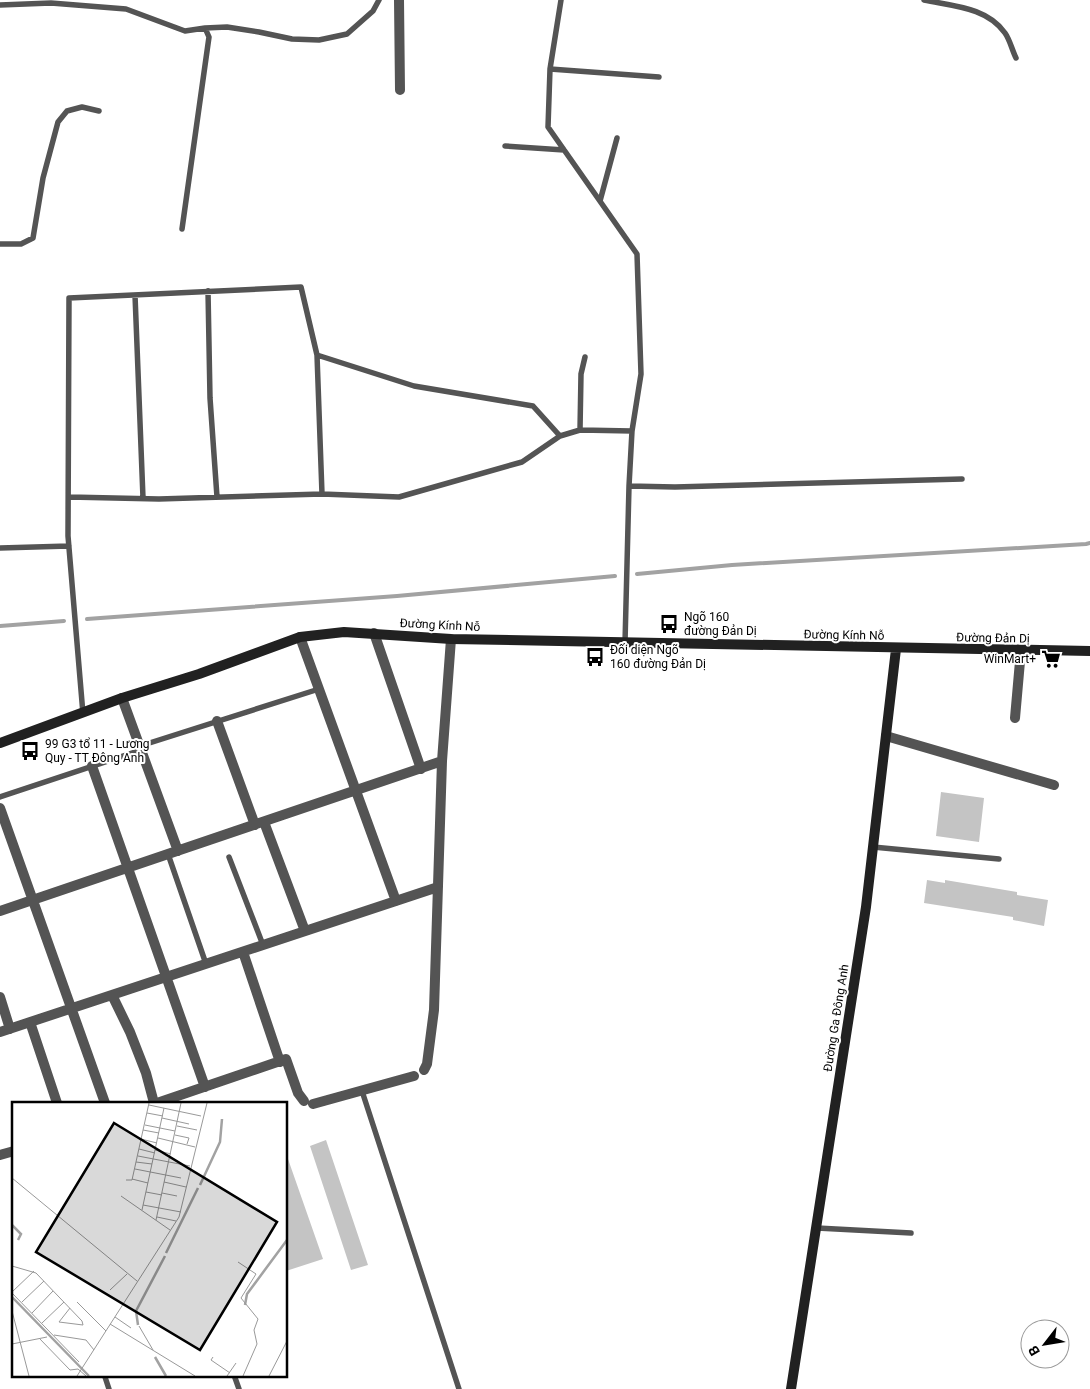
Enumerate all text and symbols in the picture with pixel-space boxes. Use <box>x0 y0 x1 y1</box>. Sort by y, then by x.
place label: Ngõ 160 đường Đản Dị <box>684 610 757 638</box>
bus stop icon: Ngõ 160 đường Đản Dị <box>658 613 680 635</box>
street label: Đường Kính Nỗ <box>399 616 481 634</box>
street label: Đường Kính Nỗ <box>803 627 885 643</box>
street label: Đường Đản Dị <box>956 630 1030 646</box>
place label: Đối diện Ngõ 160 đường Đản Dị <box>610 643 706 671</box>
bus stop icon: Đối diện Ngõ 160 đường Đản Dị <box>584 646 606 668</box>
supermarket icon: WinMart+ <box>1040 648 1062 670</box>
place label: WinMart+ <box>984 652 1036 666</box>
place label: 99 G3 tổ 11 - Lương Quy - TT Đông Anh <box>45 737 150 765</box>
bus stop icon: 99 G3 tổ 11 - Lương Quy - TT Đông Anh <box>19 740 41 762</box>
street label: Đường Ga Đông Anh <box>821 963 851 1073</box>
inset map <box>12 1102 288 1376</box>
north arrow <box>1020 1319 1070 1369</box>
text: B <box>1025 1343 1043 1359</box>

